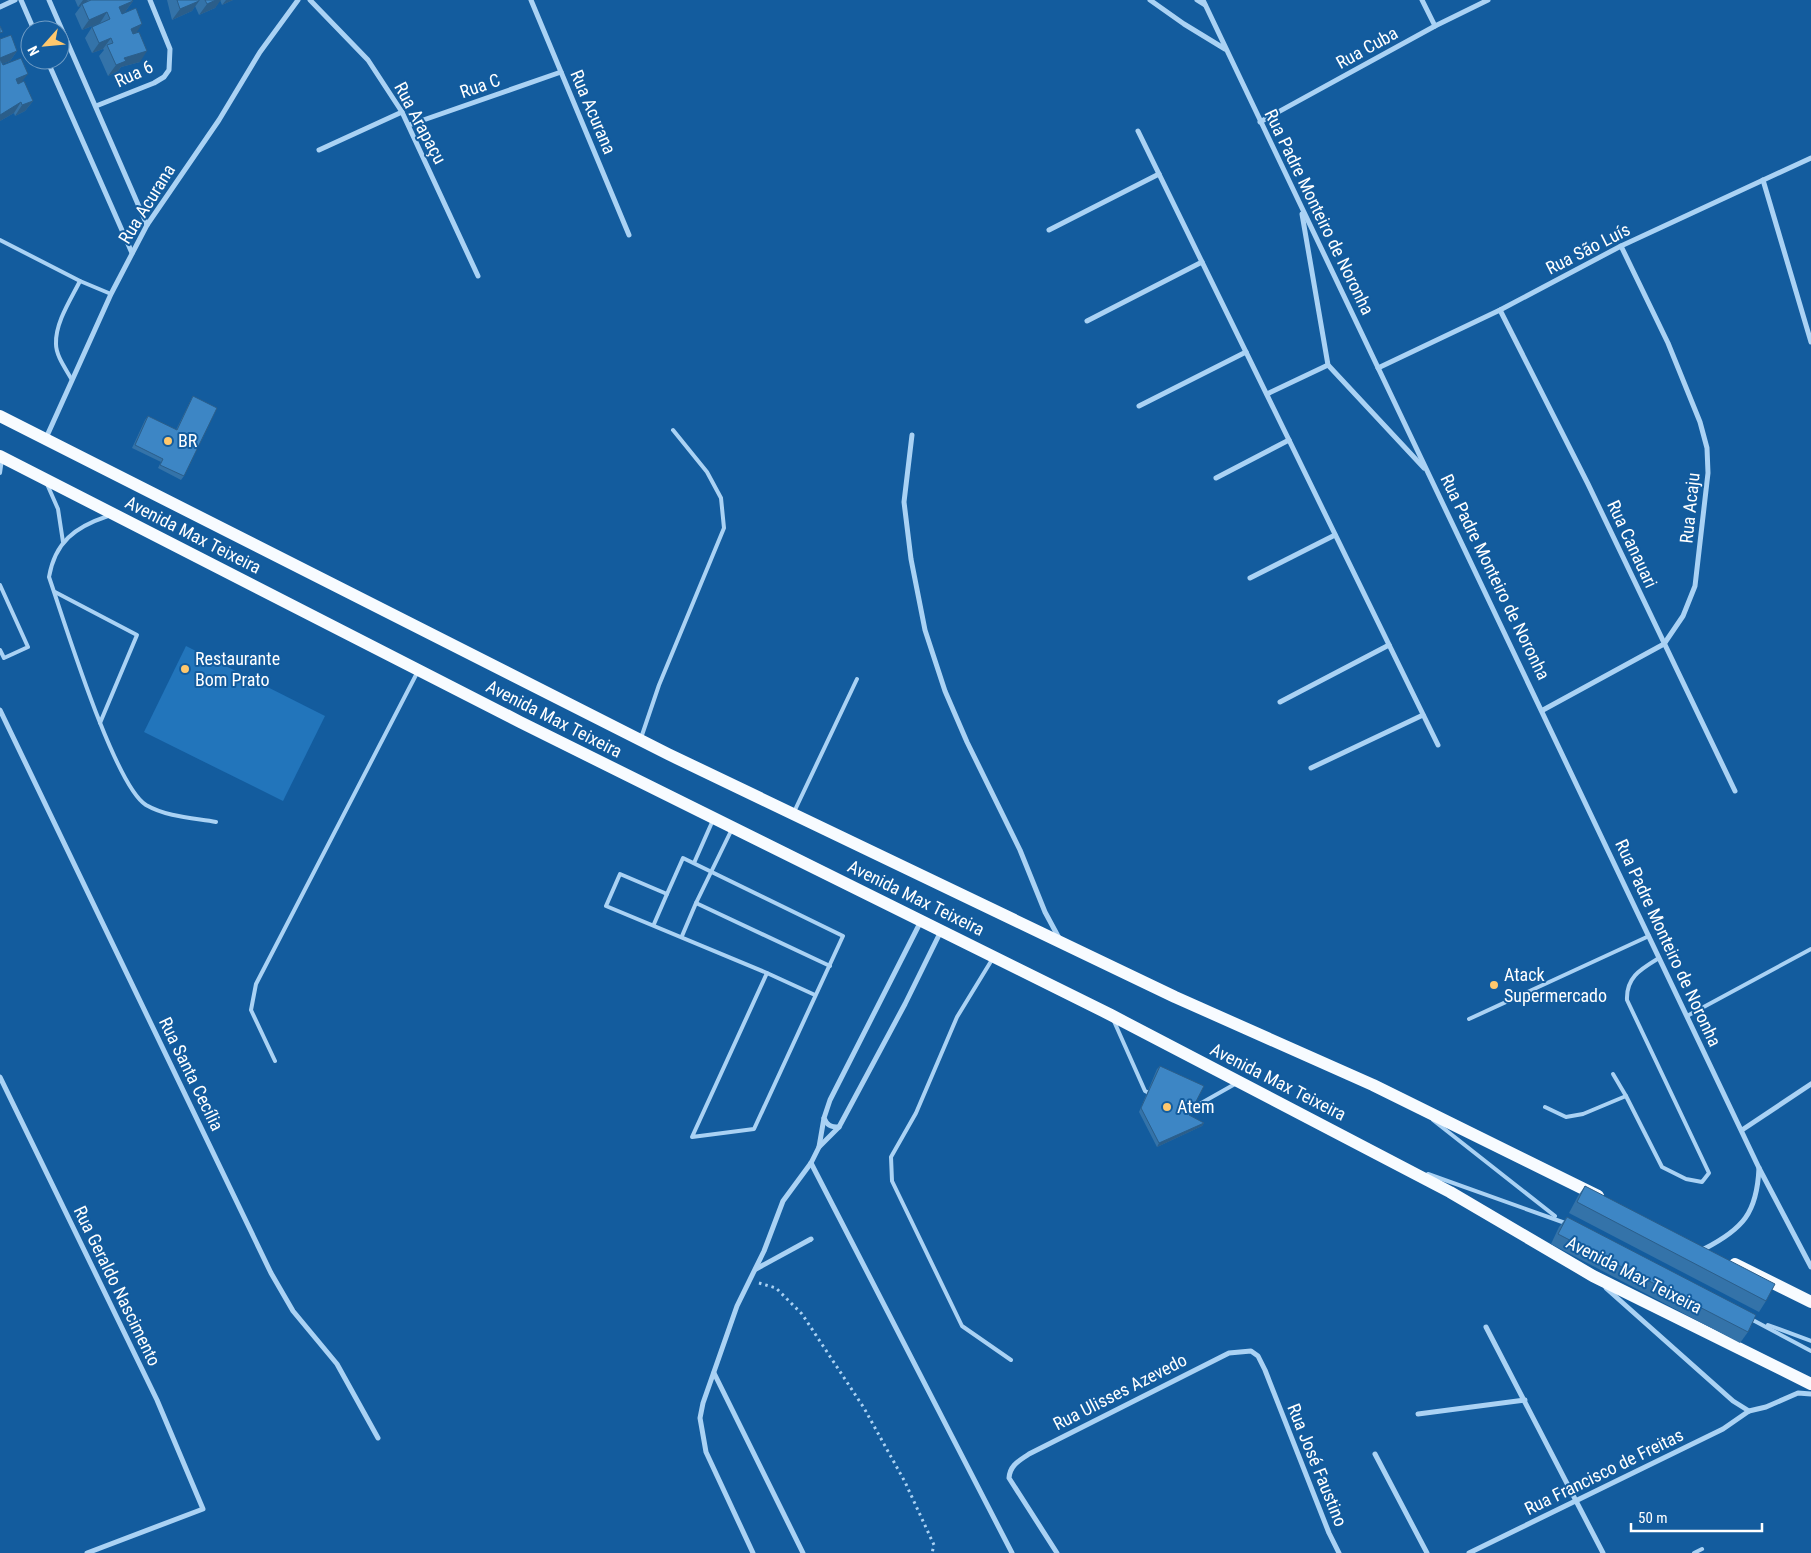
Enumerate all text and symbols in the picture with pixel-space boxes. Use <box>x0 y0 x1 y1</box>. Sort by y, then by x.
north arrow <box>20 20 70 70</box>
street label: Rua Cuba <box>1332 22 1401 73</box>
text: N <box>24 43 42 58</box>
street label: Rua 6 <box>111 56 156 91</box>
street label: Rua Acurana <box>566 67 621 157</box>
street label: Rua C <box>457 69 503 102</box>
street label: Rua Arapaçu <box>390 78 451 167</box>
street label: Rua Padre Monteiro de Noronha <box>1260 106 1378 318</box>
street label: Rua Acurana <box>114 160 179 247</box>
street label: Rua São Luís <box>1542 218 1633 279</box>
place label: BR <box>178 430 198 451</box>
marker: BR <box>162 435 174 447</box>
street label: Rua Padre Monteiro de Noronha <box>1436 471 1554 683</box>
street label: Rua Acaju <box>1675 472 1704 544</box>
street label: Avenida Max Teixeira <box>122 491 265 578</box>
street label: Rua Canauari <box>1603 497 1662 591</box>
place label: Restaurante Bom Prato <box>195 648 280 690</box>
marker: Restaurante Bom Prato <box>179 663 191 675</box>
street label: Avenida Max Teixeira <box>483 675 626 762</box>
street label: Rua Padre Monteiro de Noronha <box>1611 836 1726 1050</box>
street label: Avenida Max Teixeira <box>844 855 988 940</box>
place label: Atack Supermercado <box>1504 964 1607 1006</box>
marker: Atack Supermercado <box>1488 979 1500 991</box>
street label: Rua Santa Cecília <box>155 1014 228 1134</box>
street label: Avenida Max Teixeira <box>1207 1038 1350 1125</box>
place label: Atem <box>1177 1096 1215 1117</box>
marker: Atem <box>1161 1101 1173 1113</box>
street label: Rua Geraldo Nascimento <box>70 1202 165 1369</box>
street label: Avenida Max Teixeira <box>1563 1231 1706 1318</box>
street label: Rua Ulisses Azevedo <box>1049 1349 1190 1434</box>
street label: Rua José Faustino <box>1283 1400 1352 1529</box>
street label: Rua Francisco de Freitas <box>1521 1424 1687 1519</box>
scale bar <box>1631 1500 1762 1532</box>
text: 50 m <box>1638 1509 1668 1527</box>

